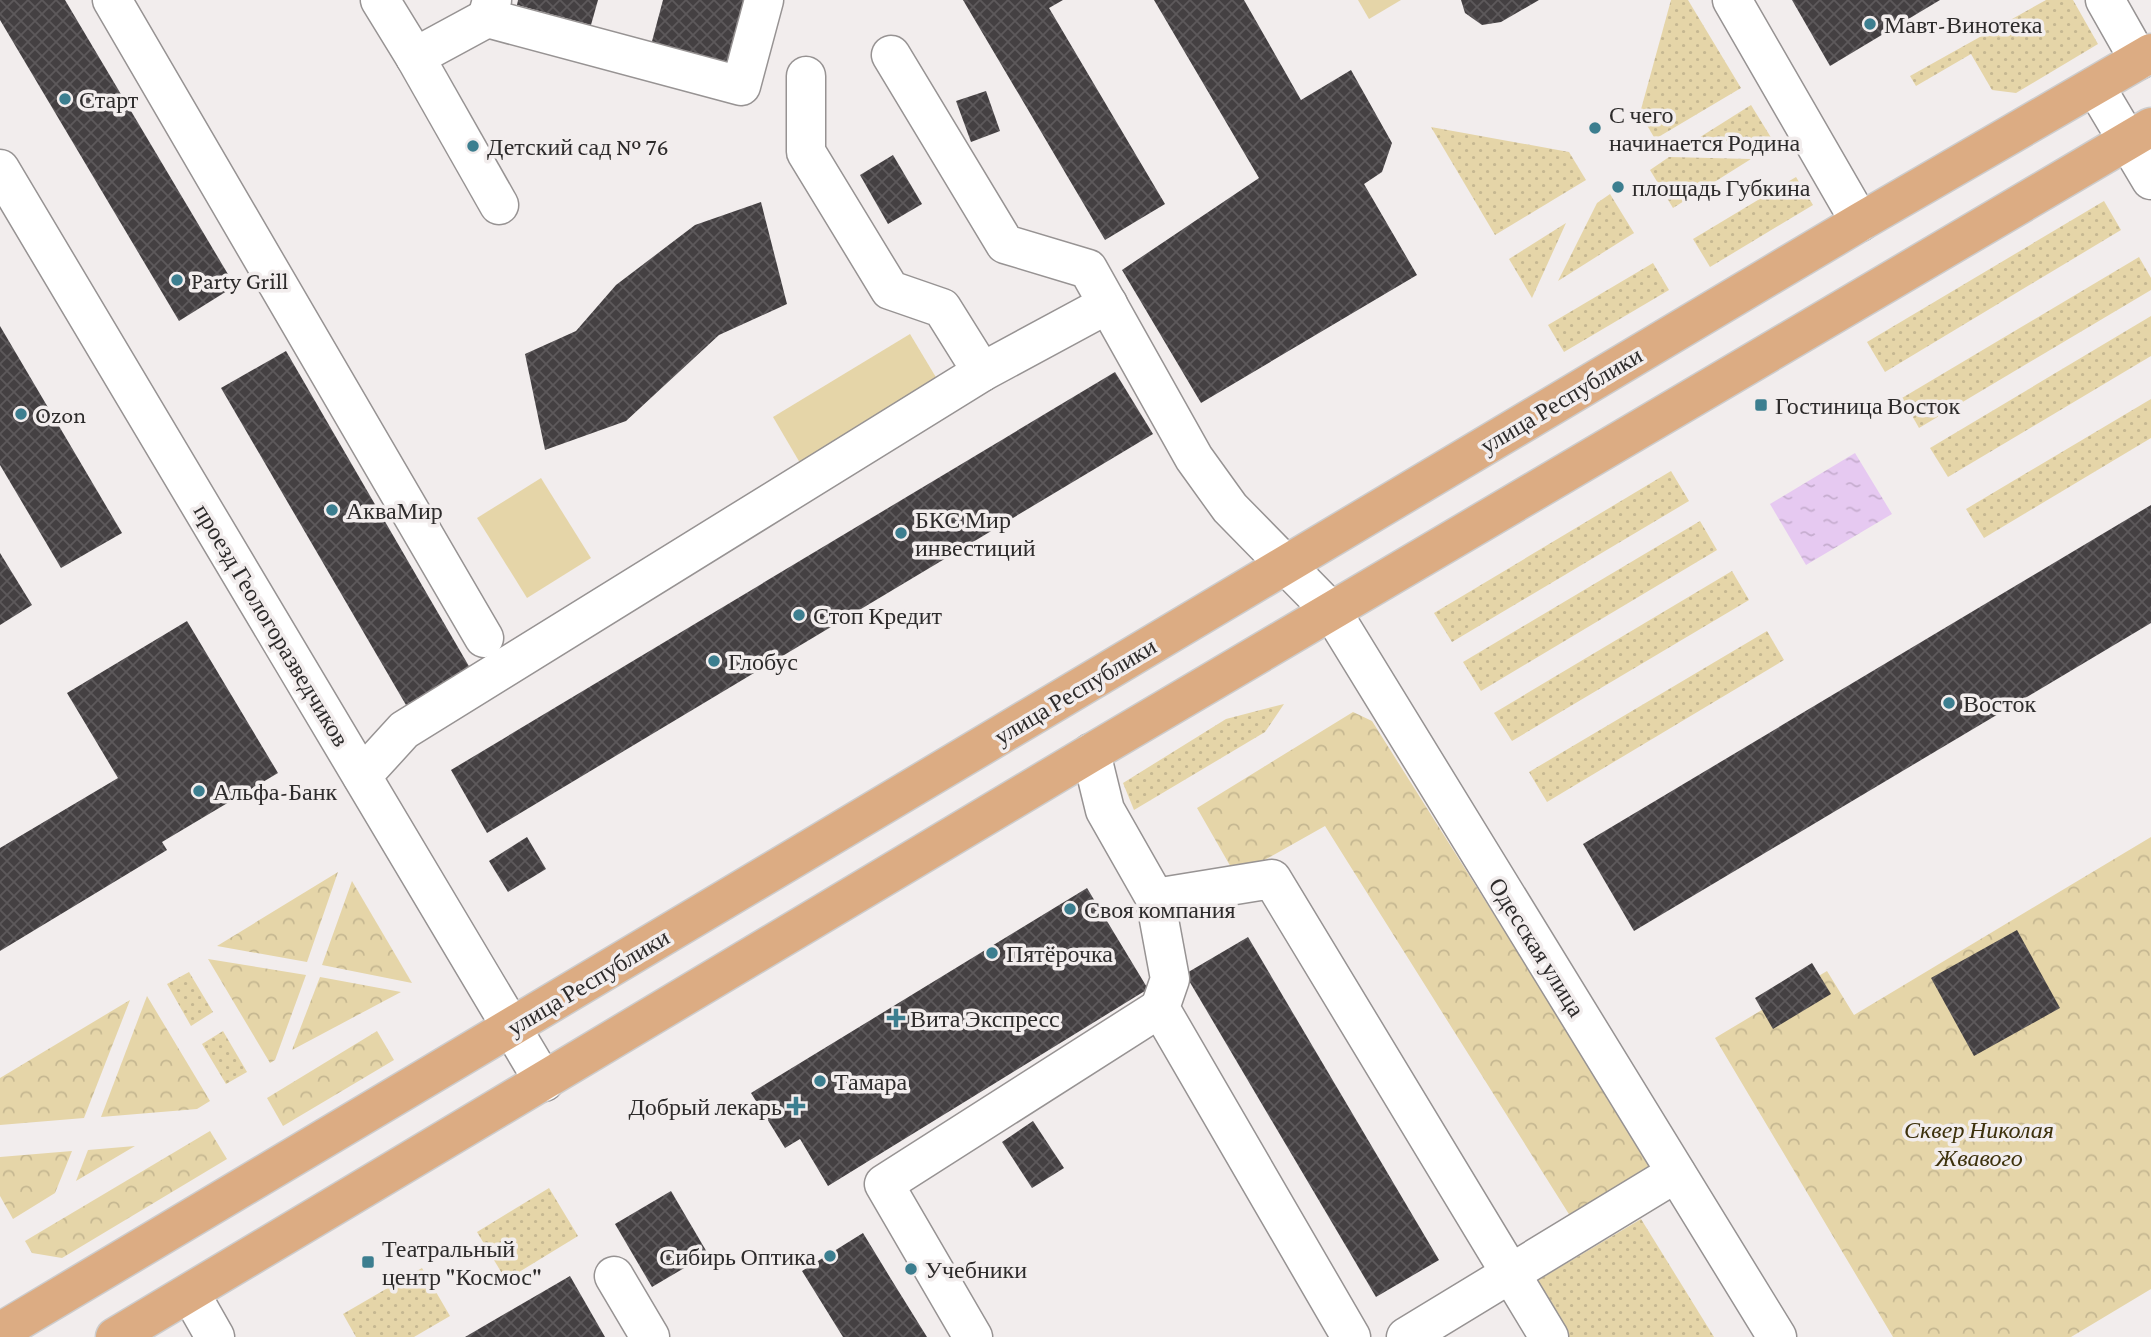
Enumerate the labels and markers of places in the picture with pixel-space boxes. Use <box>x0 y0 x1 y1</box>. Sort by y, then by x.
place label: Мавт-Винотека <box>1884 11 2043 38</box>
marker: Мавт-Винотека <box>1862 16 1878 32</box>
place label: Старт <box>79 86 139 113</box>
marker: Старт <box>57 91 73 107</box>
place label: С чего начинается Родина <box>1609 101 1801 156</box>
marker: С чего начинается Родина <box>1587 120 1603 136</box>
place label: Детский сад № 76 <box>487 133 669 160</box>
marker: Детский сад № 76 <box>465 138 481 154</box>
place label: площадь Губкина <box>1632 174 1811 201</box>
marker: площадь Губкина <box>1610 179 1626 195</box>
place label: Party Grill <box>191 267 288 294</box>
marker: Party Grill <box>169 272 185 288</box>
place label: Гостиница Восток <box>1775 392 1960 419</box>
marker: Гостиница Восток <box>1753 397 1769 413</box>
place label: Ozon <box>35 401 86 428</box>
marker: Ozon <box>13 406 29 422</box>
place label: АкваМир <box>346 497 443 524</box>
marker: АкваМир <box>324 502 340 518</box>
place label: БКС Мир инвестиций <box>915 506 1036 561</box>
marker: БКС Мир инвестиций <box>893 525 909 541</box>
place label: Стоп Кредит <box>813 602 943 629</box>
marker: Стоп Кредит <box>791 607 807 623</box>
place label: Глобус <box>728 648 798 675</box>
marker: Глобус <box>706 653 722 669</box>
place label: Восток <box>1963 690 2036 717</box>
marker: Восток <box>1941 695 1957 711</box>
place label: Альфа-Банк <box>213 778 337 805</box>
marker: Альфа-Банк <box>191 783 207 799</box>
place label: Своя компания <box>1084 896 1236 923</box>
marker: Своя компания <box>1062 901 1078 917</box>
place label: Пятёрочка <box>1006 940 1113 967</box>
marker: Пятёрочка <box>984 945 1000 961</box>
place label: Вита Экспресс <box>910 1005 1060 1032</box>
marker: Вита Экспресс <box>888 1010 904 1026</box>
place label: Тамара <box>834 1068 907 1095</box>
marker: Тамара <box>812 1073 828 1089</box>
place label: Добрый лекарь <box>628 1093 782 1120</box>
marker: Добрый лекарь <box>788 1098 804 1114</box>
place label: Театральный центр "Космос" <box>382 1235 542 1290</box>
place label: Сибирь Оптика <box>659 1243 816 1270</box>
marker: Сибирь Оптика <box>822 1248 838 1264</box>
marker: Театральный центр "Космос" <box>360 1254 376 1270</box>
place label: Учебники <box>925 1256 1027 1283</box>
marker: Учебники <box>903 1261 919 1277</box>

